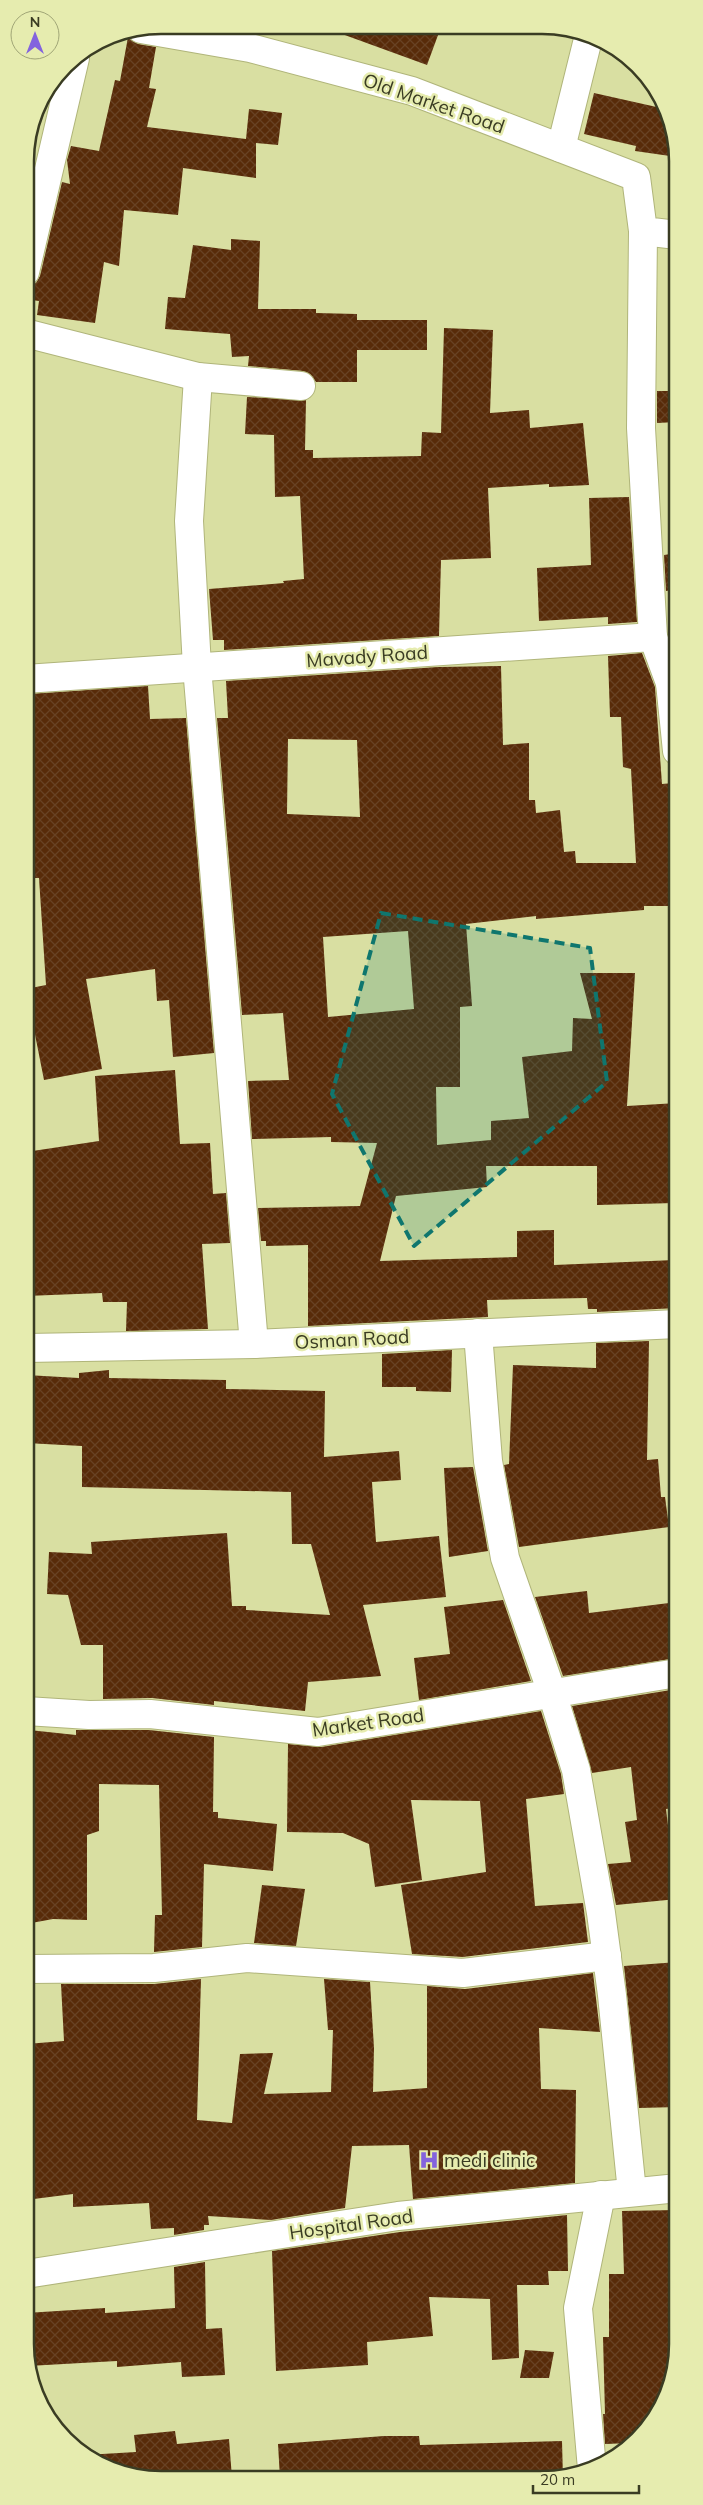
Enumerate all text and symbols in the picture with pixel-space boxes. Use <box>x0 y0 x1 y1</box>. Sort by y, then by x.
north arrow <box>10 10 60 60</box>
text: N <box>30 13 40 31</box>
street label: Old Market Road <box>360 68 508 138</box>
street label: Mavady Road <box>305 640 429 672</box>
street label: Osman Road <box>294 1324 410 1354</box>
street label: Market Road <box>311 1702 425 1742</box>
place label: medi clinic <box>444 2148 535 2172</box>
hospital icon: medi clinic <box>418 2149 440 2171</box>
street label: Hospital Road <box>288 2203 414 2245</box>
scale bar <box>533 2462 639 2494</box>
text: 20 m <box>540 2470 575 2489</box>

